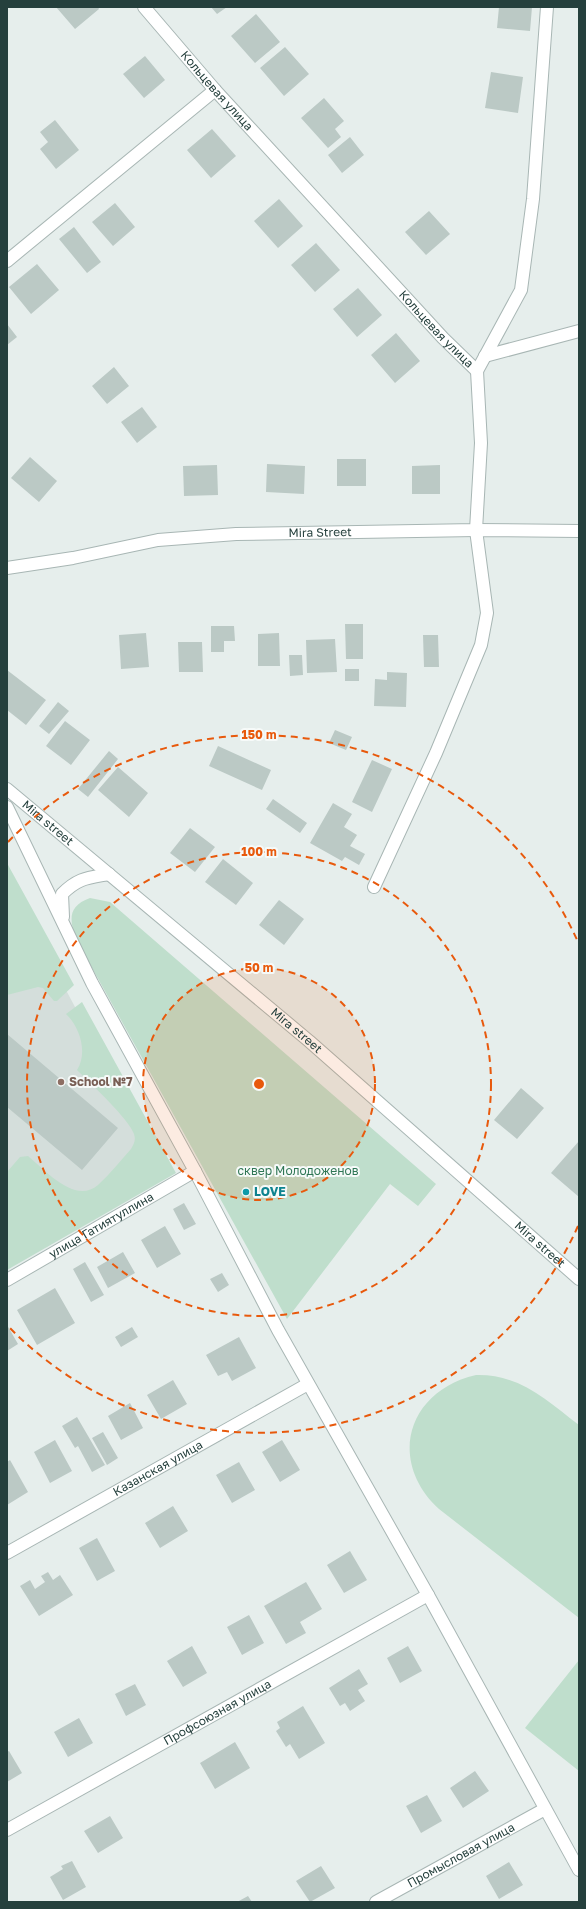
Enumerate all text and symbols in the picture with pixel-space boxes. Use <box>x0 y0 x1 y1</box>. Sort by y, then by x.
street label: Кольцевая улица <box>178 48 256 133</box>
street label: Кольцевая улица <box>396 287 477 371</box>
street label: Mira Street <box>288 524 352 540</box>
text: 150 m <box>242 727 276 742</box>
street label: Mira street <box>19 797 77 848</box>
text: 100 m <box>241 844 277 859</box>
text: 50 m <box>245 960 273 975</box>
street label: Mira street <box>268 1004 326 1056</box>
place label: School №7 <box>69 1074 133 1089</box>
marker: School №7 <box>56 1077 66 1087</box>
centre of rings <box>252 1077 266 1091</box>
park label: сквер Молодоженов <box>238 1163 359 1178</box>
place label: LOVE <box>254 1184 286 1199</box>
marker: LOVE <box>241 1187 251 1197</box>
street label: улица Гатиятуллина <box>46 1189 156 1261</box>
street label: Mira street <box>512 1218 569 1270</box>
street label: Казанская улица <box>110 1437 205 1499</box>
street label: Профсоюзная улица <box>161 1676 274 1748</box>
street label: Промысловая улица <box>404 1819 517 1890</box>

